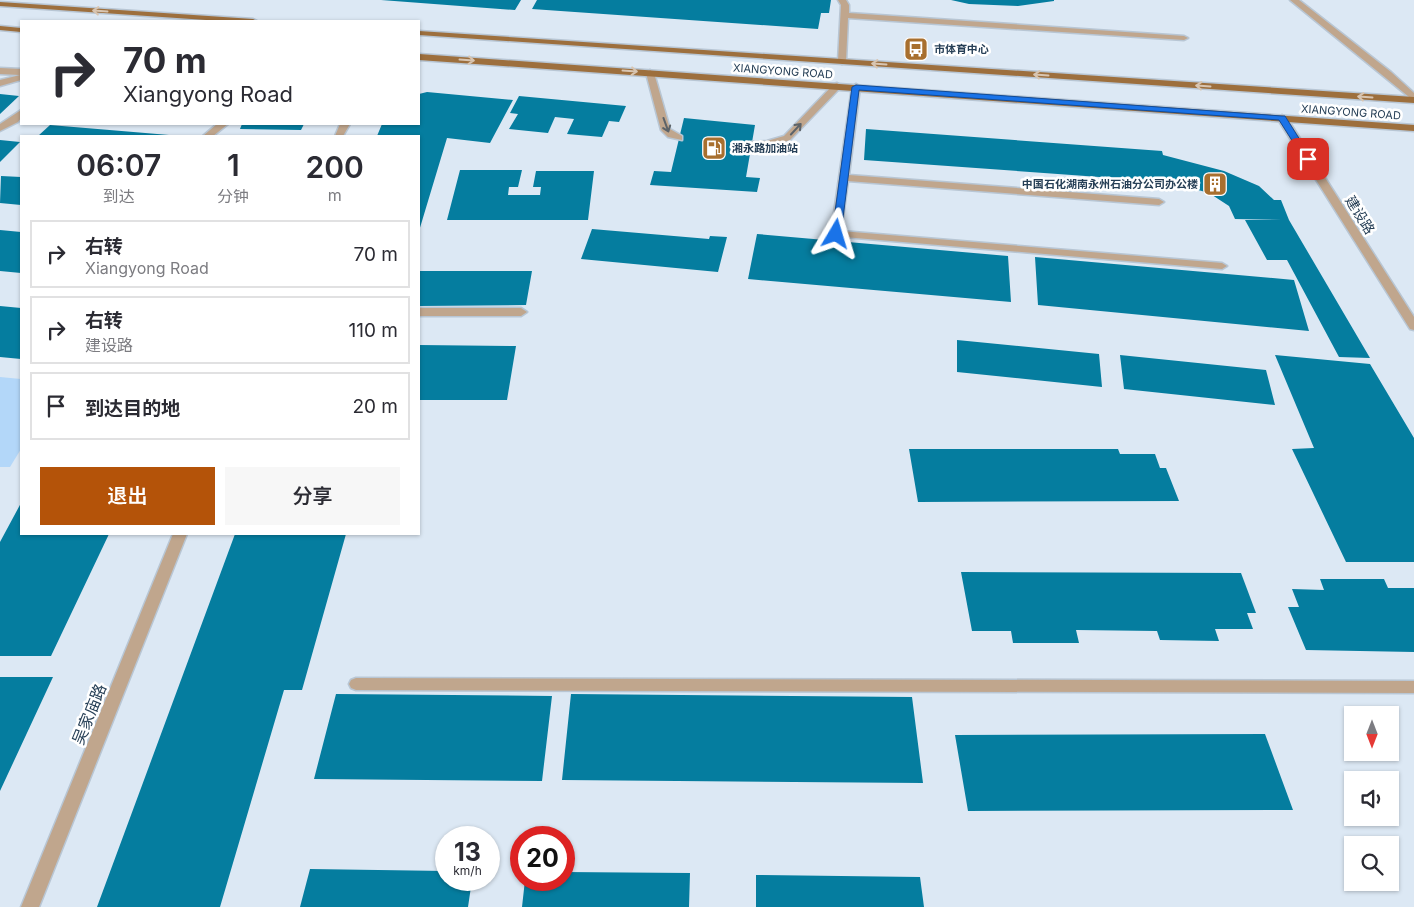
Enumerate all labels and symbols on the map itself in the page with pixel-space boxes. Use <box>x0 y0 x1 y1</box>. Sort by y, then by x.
one-way arrow <box>92 6 108 15</box>
bus stop icon: 市体育中心 <box>903 36 929 62</box>
place label: 市体育中心 <box>934 42 989 56</box>
one-way arrow <box>459 56 475 65</box>
one-way arrow <box>871 59 887 69</box>
street label: XIANGYONG ROAD <box>733 61 833 81</box>
one-way arrow <box>621 67 637 76</box>
one-way arrow <box>1033 70 1049 80</box>
one-way arrow <box>1195 81 1211 91</box>
one-way arrow <box>1358 92 1374 101</box>
street label: XIANGYONG ROAD <box>1301 102 1401 122</box>
one-way arrow <box>662 117 671 133</box>
one-way arrow <box>790 122 802 135</box>
fuel station icon: 湘永路加油站 <box>701 135 727 161</box>
pin <box>1287 138 1329 180</box>
place label: 湘永路加油站 <box>732 141 798 155</box>
building icon: 中国石化湖南永州石油分公司办公楼 <box>1202 171 1228 197</box>
place label: 中国石化湖南永州石油分公司办公楼 <box>1022 177 1198 191</box>
street label: 建设路 <box>1342 192 1379 237</box>
position arrow <box>809 207 861 259</box>
street label: 吴家庙路 <box>68 681 110 747</box>
north arrow <box>1344 706 1399 761</box>
speed limit sign: 20 <box>510 826 575 891</box>

